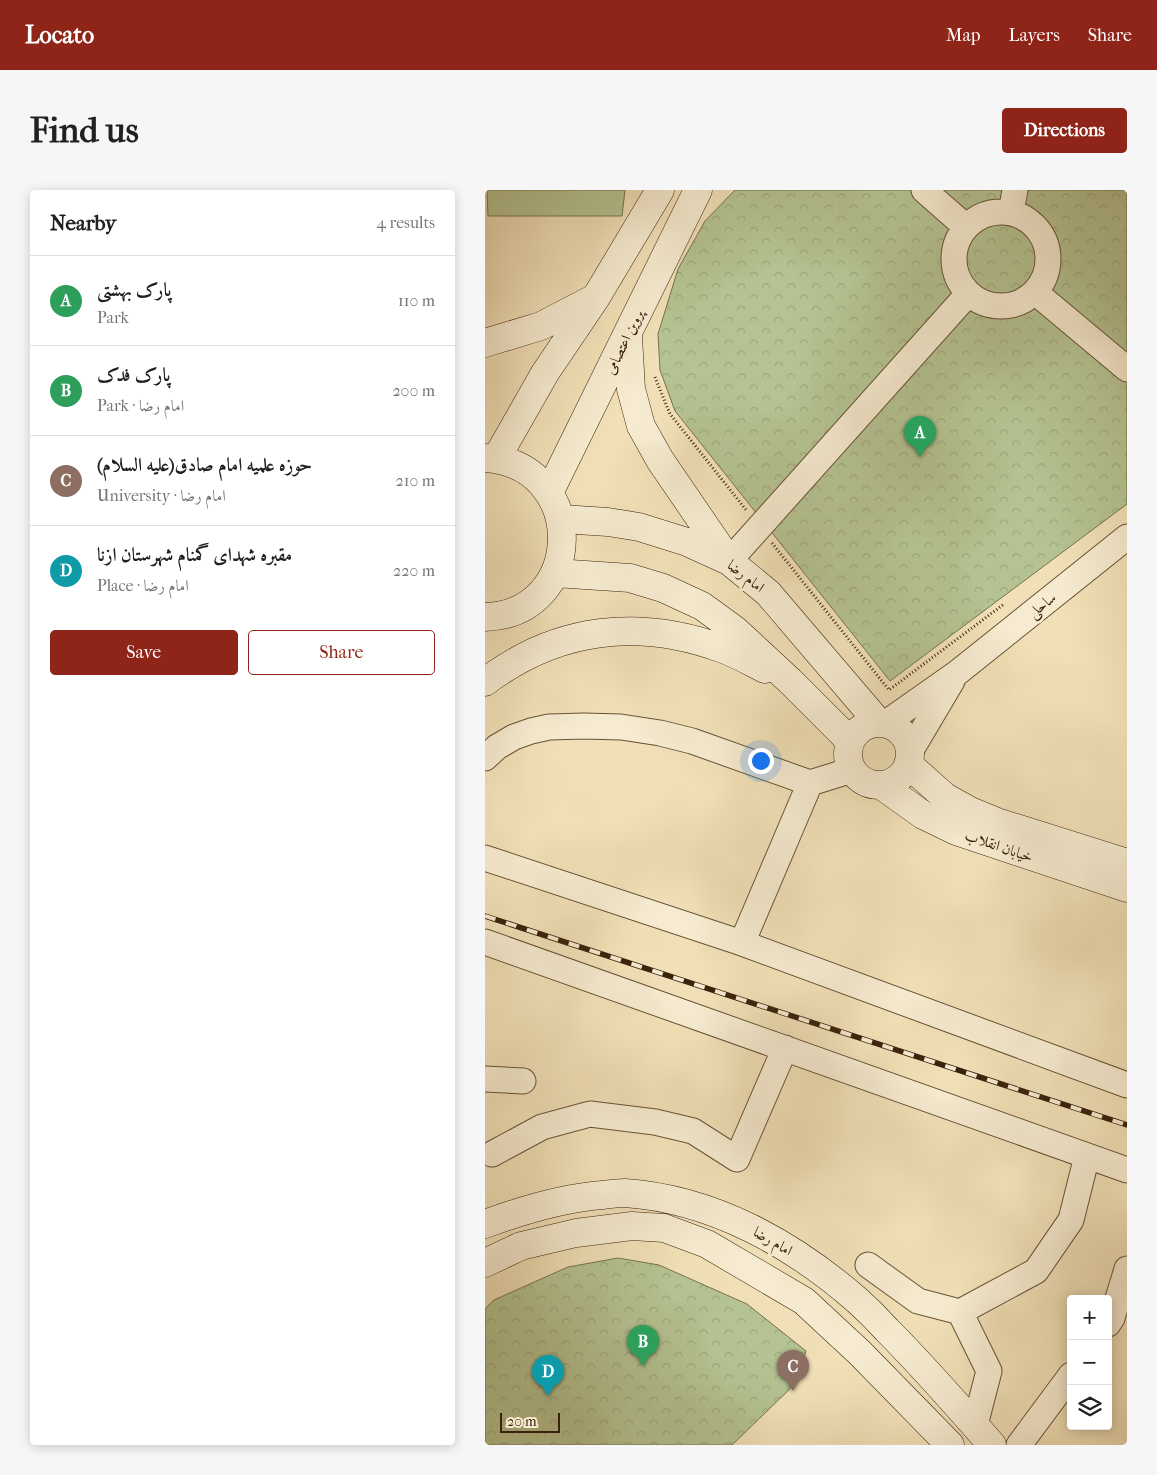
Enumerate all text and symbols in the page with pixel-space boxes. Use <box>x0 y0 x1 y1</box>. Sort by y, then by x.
text: Locato <box>25 21 94 49</box>
text: Map <box>946 25 980 46</box>
text: Layers <box>1008 25 1060 46</box>
text: Share <box>1088 25 1132 46</box>
button: Directions <box>1002 108 1127 153</box>
text: Find us <box>30 110 139 151</box>
text: Nearby <box>50 211 116 235</box>
text: 4 results <box>377 213 435 232</box>
text: پارک بهشتی <box>97 279 171 301</box>
text: A <box>61 291 71 310</box>
text: 110 m <box>398 291 435 310</box>
street label: پروین اعتصامی <box>601 306 649 378</box>
text: Park <box>97 308 129 327</box>
text: پارک فدک <box>97 364 170 386</box>
text: B <box>61 381 71 400</box>
text: 200 m <box>392 381 435 400</box>
text: Park · امام رضا <box>97 396 184 415</box>
pin: A <box>904 416 936 457</box>
text: حوزه علمیه امام صادق(علیه السلام) <box>97 454 312 476</box>
text: C <box>61 471 71 490</box>
text: 210 m <box>396 471 435 490</box>
text: University · امام رضا <box>97 486 226 505</box>
text: مقبره شهدای گمنام شهرستان ازنا <box>97 544 292 566</box>
street label: امام رضا <box>721 556 768 599</box>
text: D <box>60 561 72 580</box>
text: 220 m <box>393 561 435 580</box>
text: Place · امام رضا <box>97 576 189 595</box>
street label: ساحلی <box>1024 588 1061 623</box>
button: Save <box>50 630 238 675</box>
button: Share <box>248 630 435 675</box>
your location <box>748 748 774 774</box>
street label: خیابان انقلاب <box>962 826 1036 866</box>
street label: امام رضا <box>748 1223 796 1263</box>
map controls <box>1067 1295 1112 1430</box>
button: + <box>1067 1295 1112 1340</box>
pin: B <box>627 1325 659 1366</box>
button: − <box>1067 1340 1112 1385</box>
pin: C <box>777 1350 809 1391</box>
pin: D <box>532 1355 564 1396</box>
button: layers <box>1067 1385 1112 1430</box>
scale bar <box>500 1410 560 1433</box>
text: 20 m <box>507 1413 537 1430</box>

